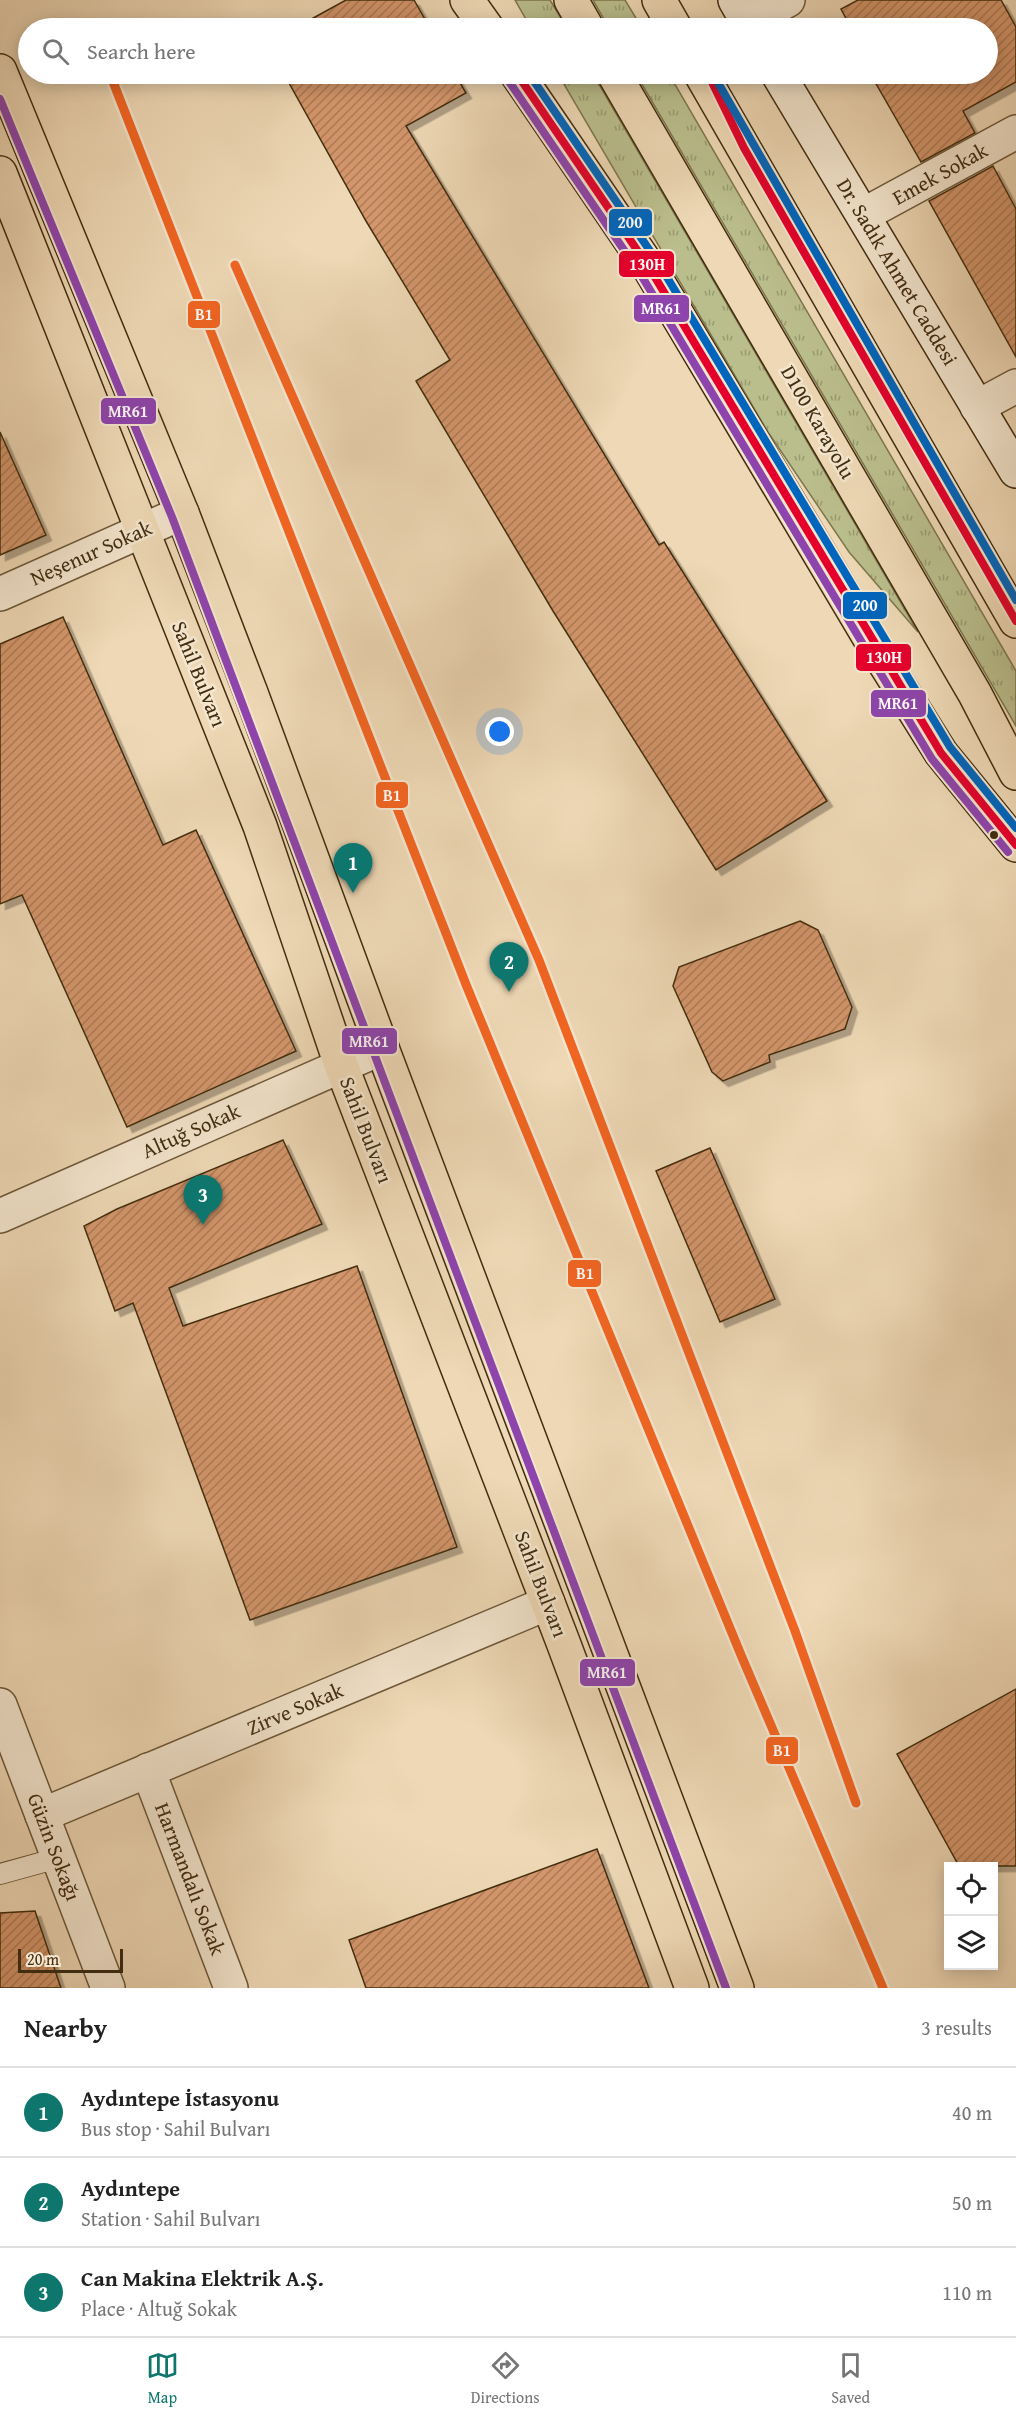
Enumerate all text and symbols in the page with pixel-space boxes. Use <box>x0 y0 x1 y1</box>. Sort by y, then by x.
search box <box>18 18 998 84</box>
icon: search <box>39 35 72 68</box>
text: Search here <box>87 35 196 67</box>
street label: Emek Sokak <box>886 134 994 213</box>
street label: Dr. Sadık Ahmet Caddesi <box>829 172 966 371</box>
line badge: 200 <box>608 208 653 237</box>
text: 200 <box>618 210 642 234</box>
line badge: 130H <box>618 250 675 278</box>
text: 130H <box>629 252 665 276</box>
line badge: MR61 <box>633 294 690 323</box>
text: MR61 <box>641 296 681 320</box>
line badge: B1 <box>187 300 221 329</box>
text: B1 <box>195 302 213 326</box>
street label: D100 Karayolu <box>773 359 864 485</box>
line badge: MR61 <box>100 397 157 425</box>
text: MR61 <box>108 399 148 423</box>
street label: Neşenur Sokak <box>25 512 157 593</box>
line badge: 200 <box>842 591 888 620</box>
text: 200 <box>853 593 877 617</box>
street label: Sahil Bulvarı <box>164 616 235 732</box>
line badge: 130H <box>855 643 912 672</box>
text: 130H <box>866 645 902 669</box>
line badge: MR61 <box>870 689 927 718</box>
text: MR61 <box>878 691 918 715</box>
your location <box>485 717 514 746</box>
line badge: B1 <box>375 781 409 809</box>
text: B1 <box>383 783 401 807</box>
unlabelled marker <box>988 829 1000 841</box>
pin: 1 <box>334 844 372 893</box>
pin: 2 <box>490 942 528 992</box>
line badge: MR61 <box>341 1027 398 1055</box>
text: MR61 <box>349 1029 389 1053</box>
street label: Sahil Bulvarı <box>332 1072 401 1188</box>
street label: Altuğ Sokak <box>137 1095 245 1166</box>
pin: 3 <box>184 1176 222 1225</box>
line badge: B1 <box>567 1259 602 1288</box>
text: B1 <box>576 1261 594 1285</box>
street label: Sahil Bulvarı <box>507 1526 576 1642</box>
line badge: MR61 <box>579 1658 636 1687</box>
text: MR61 <box>587 1660 627 1684</box>
street label: Zirve Sokak <box>242 1674 348 1743</box>
line badge: B1 <box>765 1736 799 1765</box>
text: B1 <box>773 1738 791 1762</box>
street label: Güzin Sokağı <box>20 1788 89 1905</box>
street label: Harmandalı Sokak <box>147 1798 234 1960</box>
map controls <box>944 1862 998 1970</box>
button: locate <box>944 1862 998 1916</box>
button: layers <box>944 1916 998 1970</box>
scale bar <box>18 1946 123 1974</box>
text: 20 m <box>27 1947 59 1971</box>
text: Nearby <box>24 2008 107 2047</box>
text: 3 results <box>921 2013 992 2042</box>
text: Aydıntepe İstasyonu <box>81 2082 279 2114</box>
text: 1 <box>38 2098 49 2127</box>
text: 40 m <box>952 2098 992 2127</box>
text: Bus stop · Sahil Bulvarı <box>81 2114 270 2143</box>
text: Aydıntepe <box>81 2172 180 2204</box>
text: 2 <box>38 2188 49 2217</box>
text: 50 m <box>952 2188 992 2217</box>
text: Station · Sahil Bulvarı <box>81 2204 260 2233</box>
text: Can Makina Elektrik A.Ş. <box>81 2262 324 2294</box>
text: 3 <box>38 2278 49 2307</box>
text: 110 m <box>942 2278 992 2307</box>
text: Place · Altuğ Sokak <box>81 2294 237 2323</box>
tab: Map <box>146 2349 179 2409</box>
tab: Directions <box>471 2349 540 2409</box>
tab: Saved <box>831 2349 870 2409</box>

